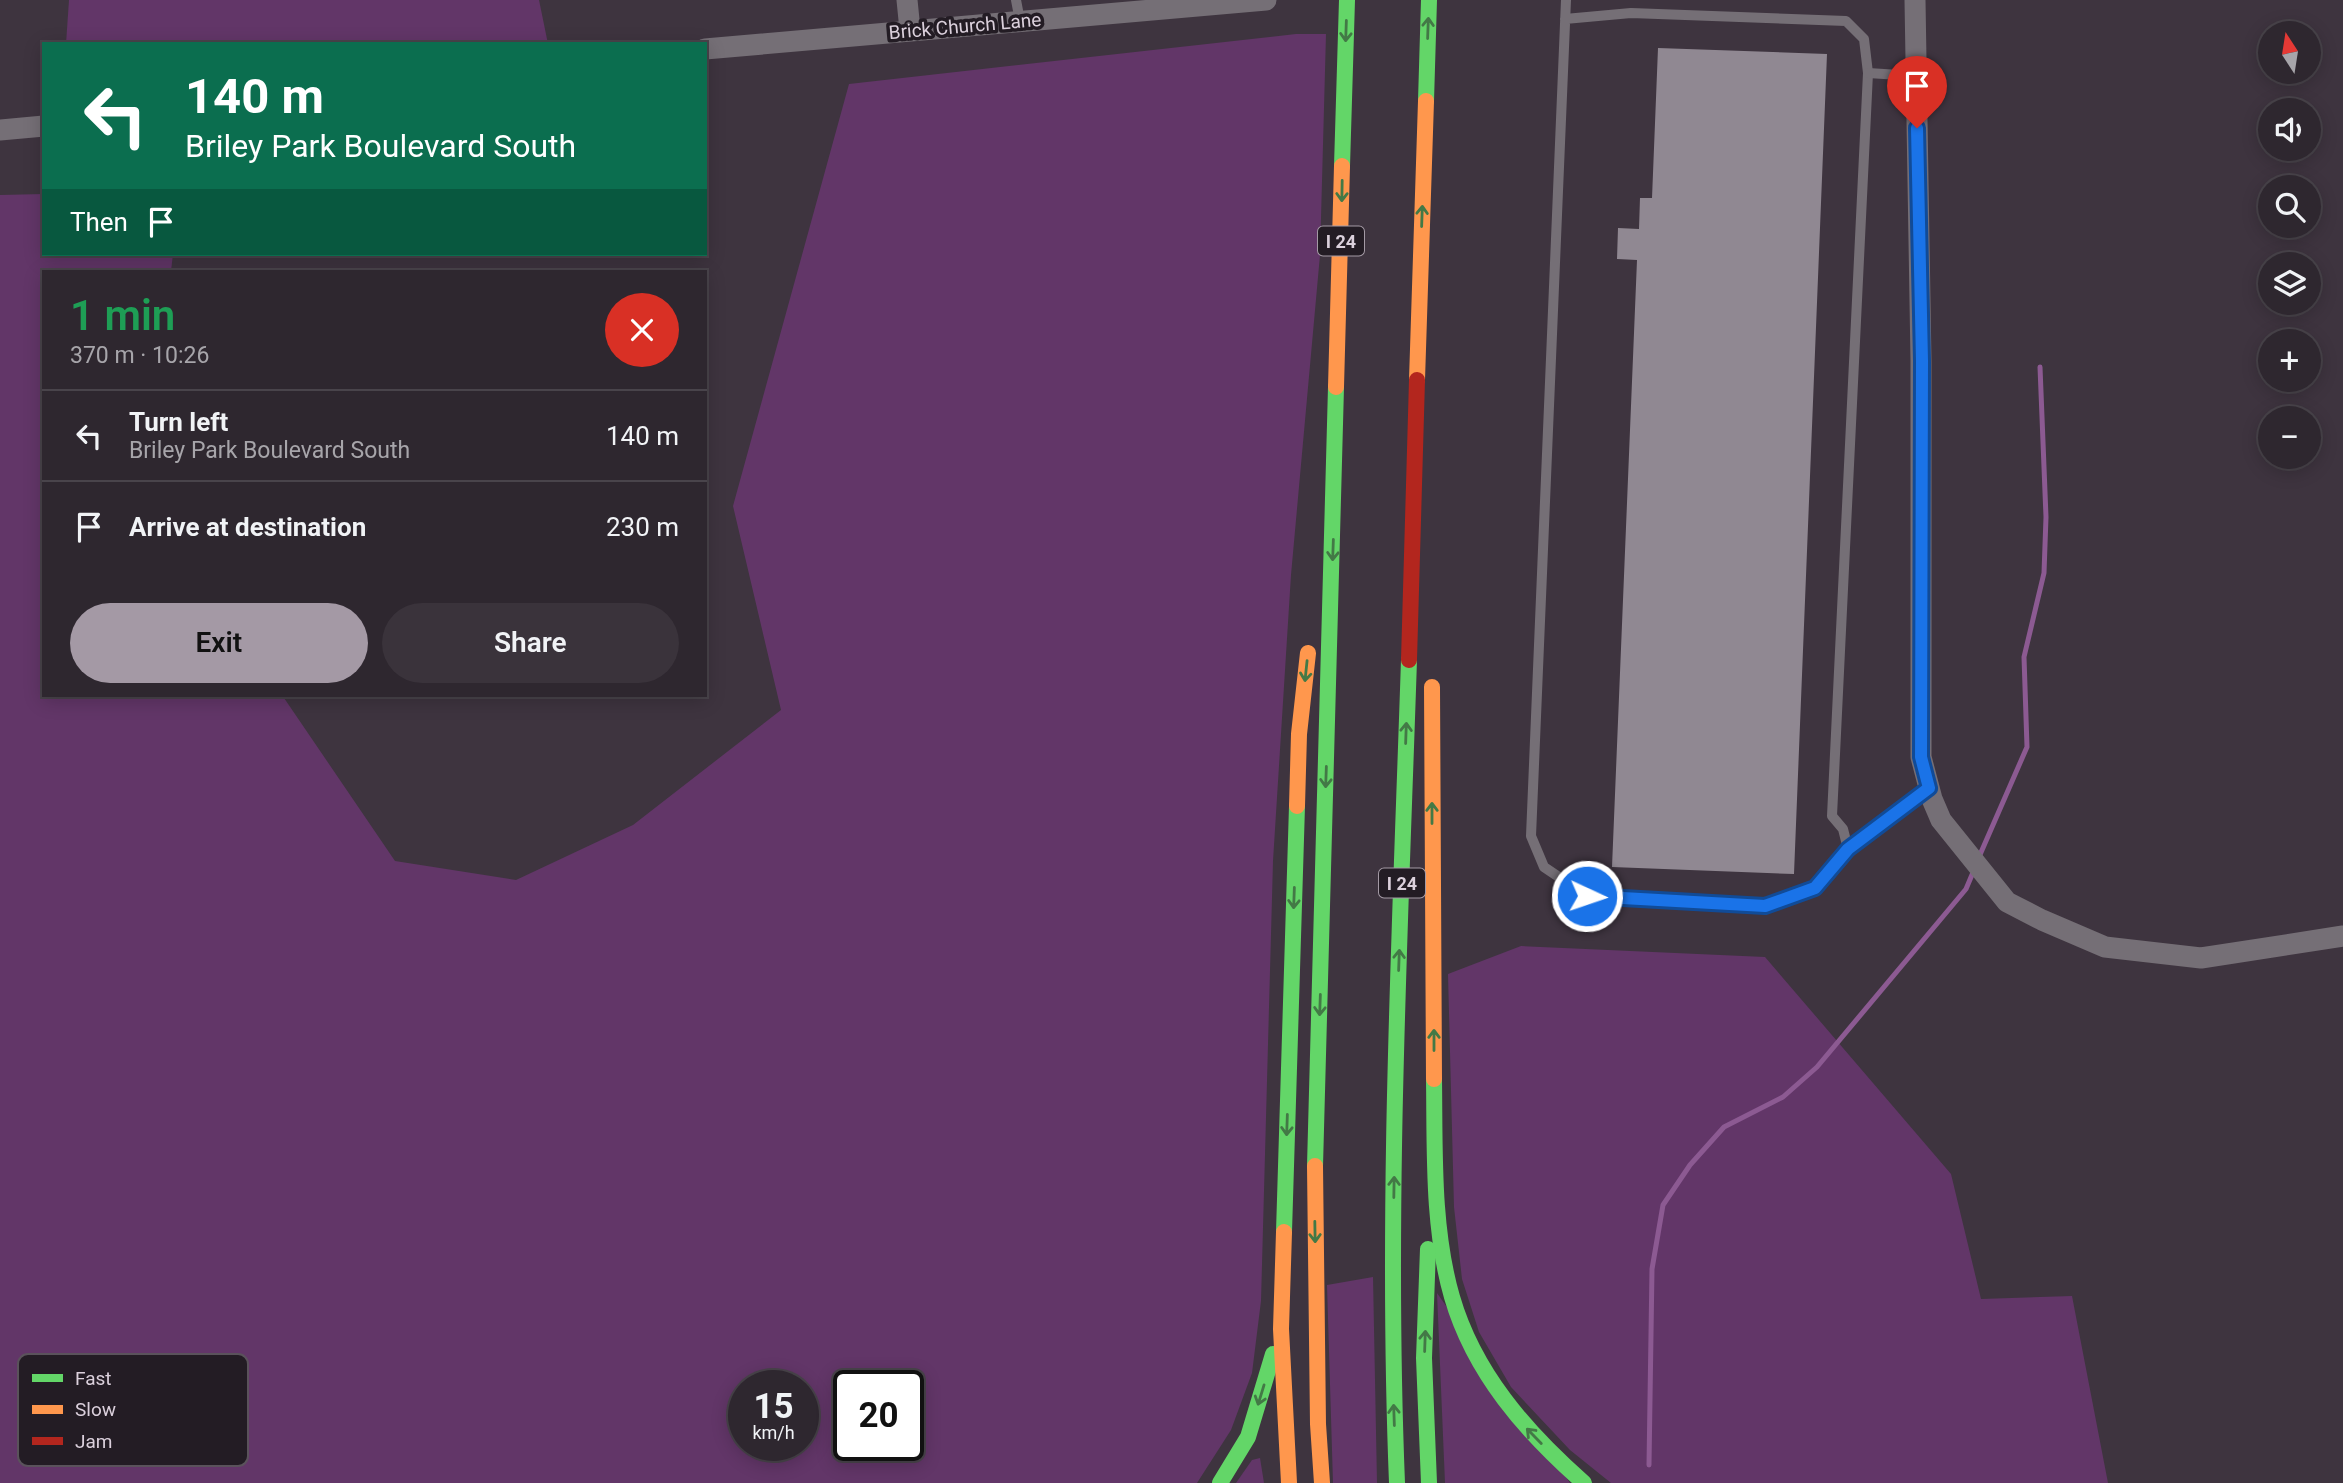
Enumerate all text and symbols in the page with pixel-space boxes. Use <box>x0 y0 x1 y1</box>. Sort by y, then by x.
street label: Brick Church Lane <box>888 8 1042 44</box>
one-way arrow <box>1421 16 1435 39</box>
one-way arrow <box>1340 20 1353 43</box>
north arrow <box>2258 21 2320 84</box>
map controls <box>2258 21 2321 469</box>
pin <box>1887 56 1947 128</box>
icon: arrive <box>1898 67 1936 105</box>
text: 140 m <box>185 68 324 125</box>
icon: left <box>70 70 161 161</box>
button: sound <box>2258 98 2321 161</box>
text: Briley Park Boulevard South <box>185 127 576 165</box>
button: search <box>2258 175 2321 238</box>
one-way arrow <box>1336 179 1349 202</box>
icon: arrive <box>142 203 180 241</box>
one-way arrow <box>1415 204 1429 227</box>
text: Then <box>70 207 128 237</box>
road number: I 24 <box>1318 227 1364 256</box>
button: layers <box>2258 252 2321 315</box>
text: 1 min <box>70 291 175 340</box>
button: close <box>605 293 679 367</box>
button: + <box>2258 329 2321 392</box>
text: 370 m · 10:26 <box>70 342 209 369</box>
button: − <box>2258 406 2321 469</box>
text: Turn left <box>129 407 228 437</box>
icon: left <box>70 417 108 455</box>
text: 140 m <box>606 421 679 451</box>
text: Briley Park Boulevard South <box>129 437 410 464</box>
icon: arrive <box>70 508 108 546</box>
text: Arrive at destination <box>129 512 366 542</box>
text: 230 m <box>606 512 679 542</box>
one-way arrow <box>1326 538 1339 561</box>
button: Exit <box>70 603 368 683</box>
button: Share <box>382 603 679 683</box>
one-way arrow <box>1299 659 1312 682</box>
one-way arrow <box>1400 721 1413 744</box>
one-way arrow <box>1320 766 1333 789</box>
one-way arrow <box>1425 801 1439 824</box>
position arrow <box>1550 859 1624 933</box>
road number: I 24 <box>1379 868 1425 898</box>
one-way arrow <box>1288 886 1301 909</box>
one-way arrow <box>1393 949 1406 972</box>
one-way arrow <box>1313 993 1327 1016</box>
one-way arrow <box>1427 1029 1440 1052</box>
one-way arrow <box>1281 1114 1294 1137</box>
one-way arrow <box>1387 1176 1401 1199</box>
one-way arrow <box>1308 1220 1322 1243</box>
one-way arrow <box>1418 1330 1431 1353</box>
legend <box>18 1354 248 1466</box>
text: Fast <box>75 1367 112 1390</box>
speed limit sign: 20 <box>833 1370 924 1461</box>
one-way arrow <box>1253 1383 1266 1405</box>
text: 15 <box>753 1386 794 1427</box>
text: Slow <box>75 1398 116 1421</box>
one-way arrow <box>1388 1404 1401 1427</box>
text: km/h <box>752 1422 795 1443</box>
one-way arrow <box>1526 1427 1542 1445</box>
text: Jam <box>75 1430 112 1453</box>

